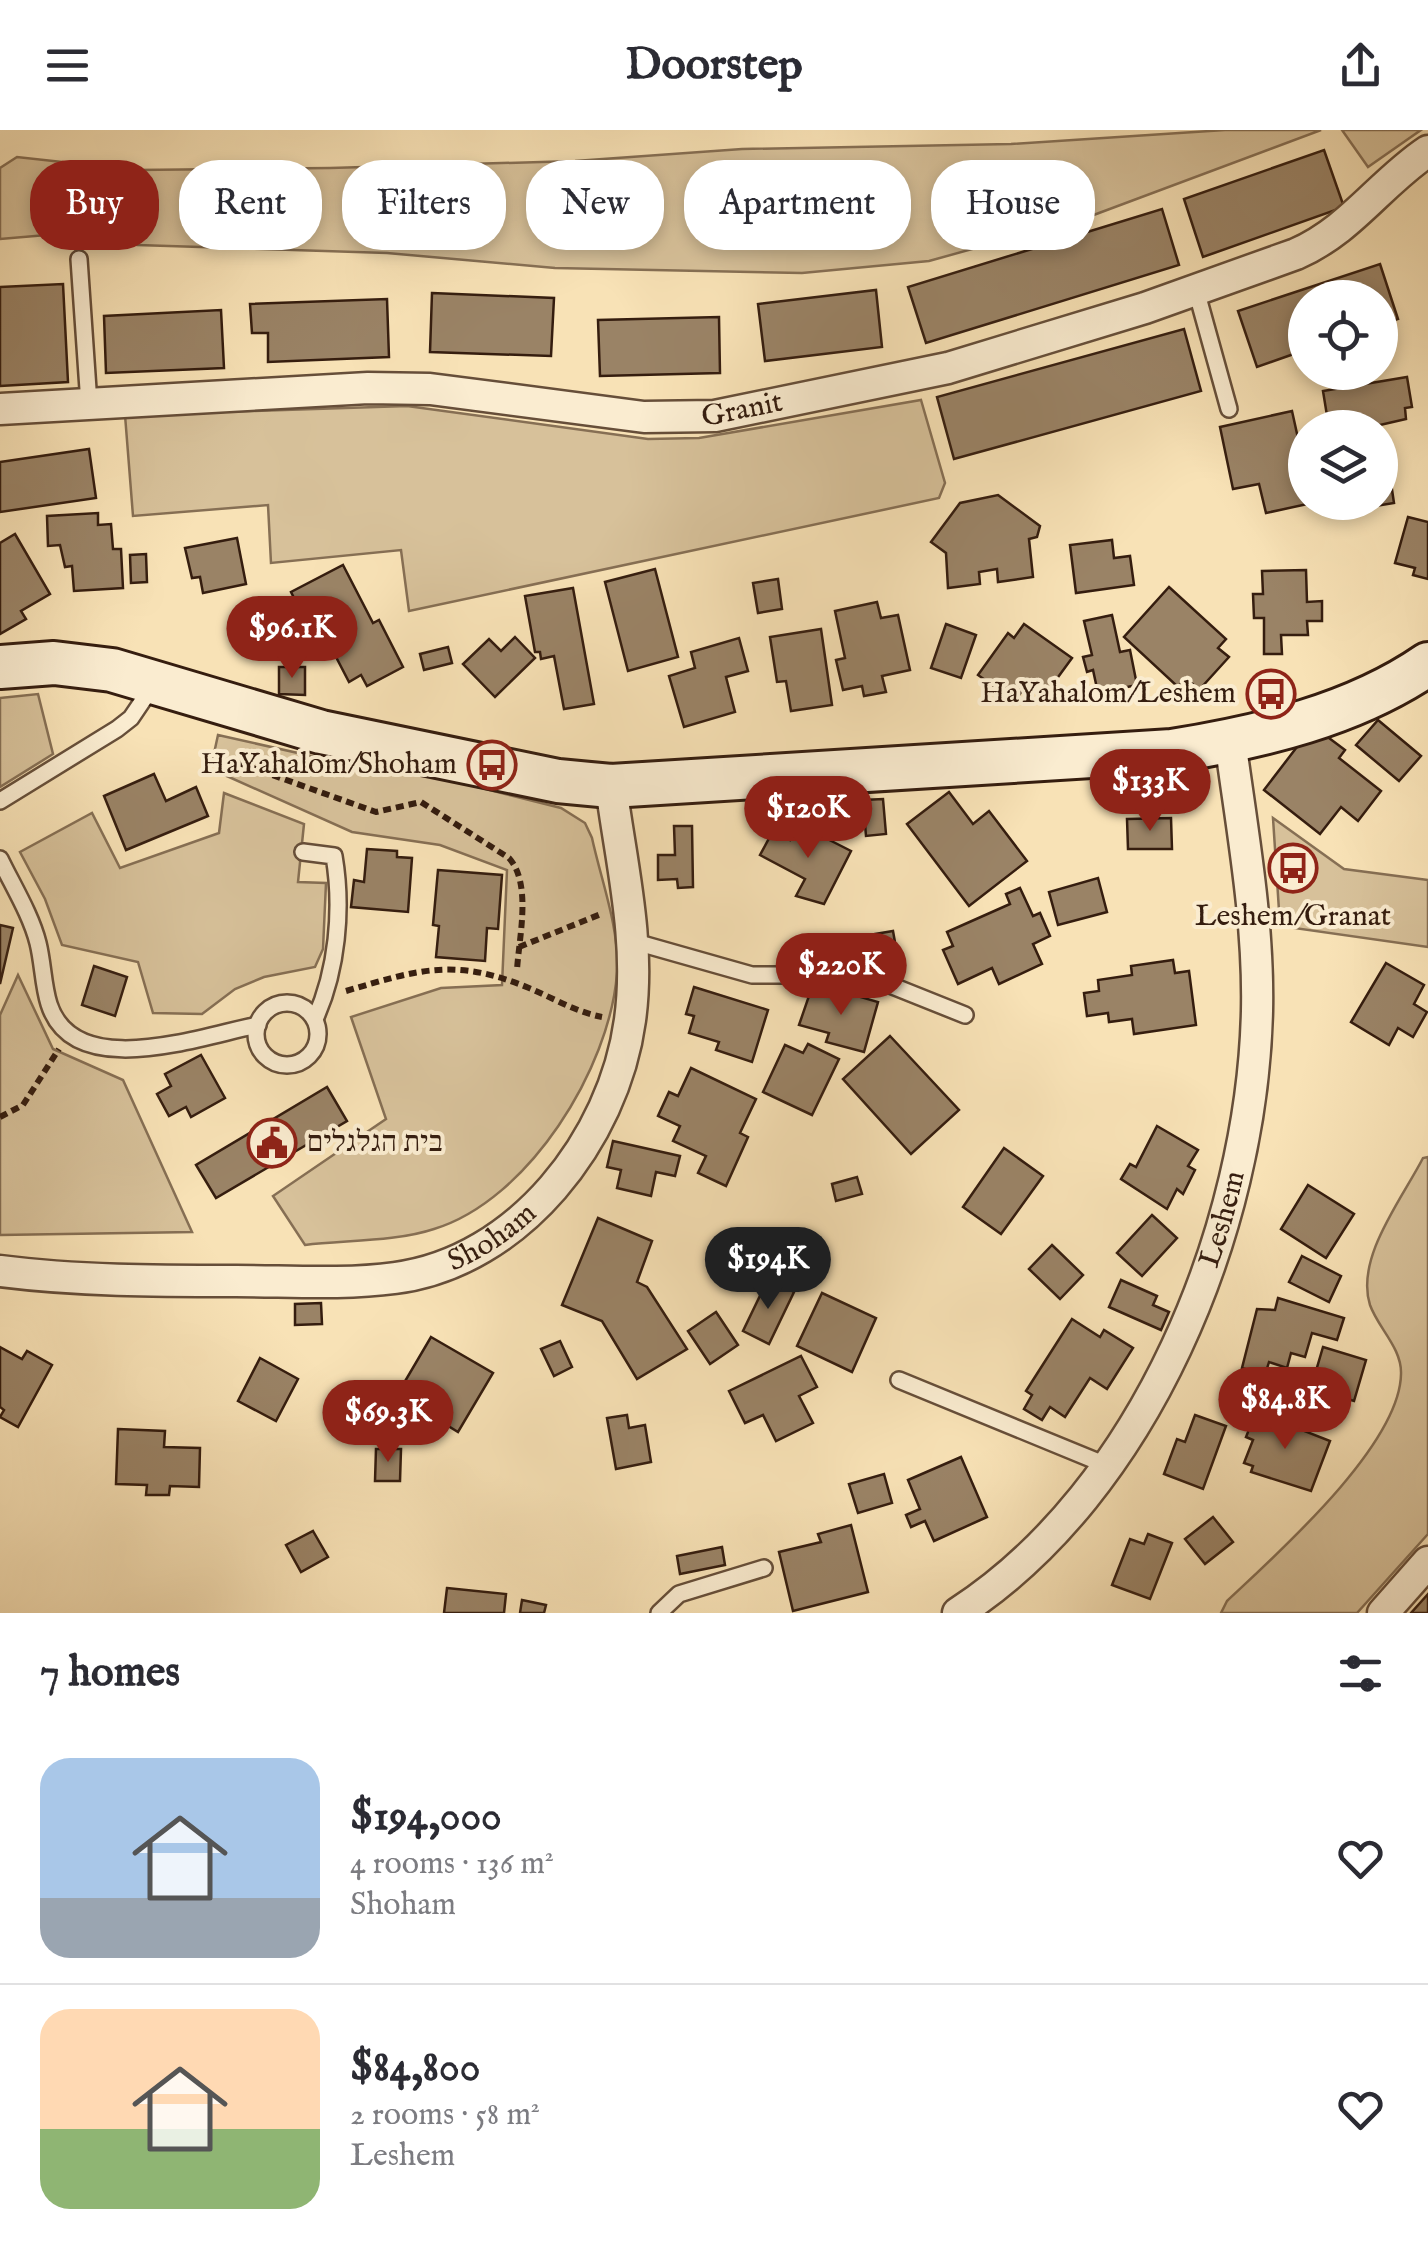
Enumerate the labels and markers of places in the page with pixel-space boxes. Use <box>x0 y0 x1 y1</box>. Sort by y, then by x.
pin: $96.1K <box>211 596 373 681</box>
bus stop icon: HaYahalom/Leshem <box>1245 668 1297 720</box>
place label: HaYahalom/Leshem <box>980 675 1236 713</box>
bus stop icon: HaYahalom/Shoham <box>466 739 518 791</box>
place label: HaYahalom/Shoham <box>201 746 457 784</box>
pin: $133K <box>1080 749 1220 834</box>
pin: $120K <box>738 776 878 861</box>
bus stop icon: Leshem/Granat <box>1267 842 1319 894</box>
place label: Leshem/Granat <box>1195 898 1391 936</box>
pin: $220K <box>771 933 911 1018</box>
public building icon: בית הגלגלים <box>246 1117 298 1169</box>
place label: בית הגלגלים <box>307 1124 443 1162</box>
pin: $194K <box>698 1227 838 1312</box>
pin: $84.8K <box>1204 1367 1366 1452</box>
pin: $69.3K <box>307 1380 469 1465</box>

